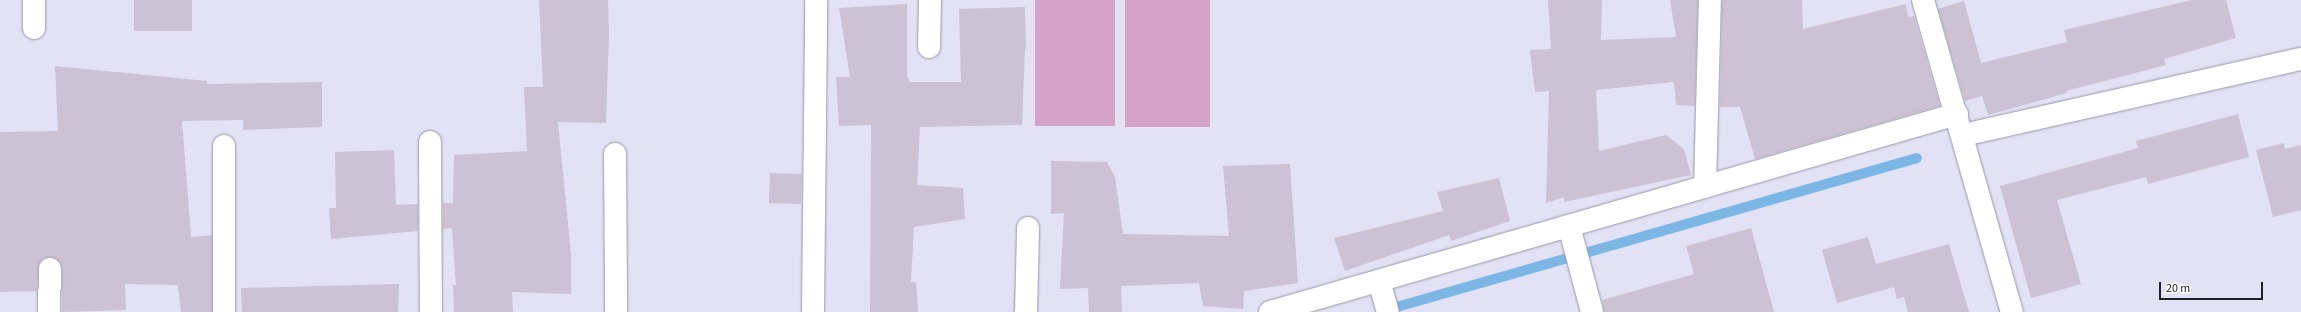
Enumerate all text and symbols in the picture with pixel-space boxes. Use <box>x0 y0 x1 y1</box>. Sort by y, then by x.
scale bar <box>2161 274 2265 300</box>
text: 20 m <box>2166 280 2190 297</box>

